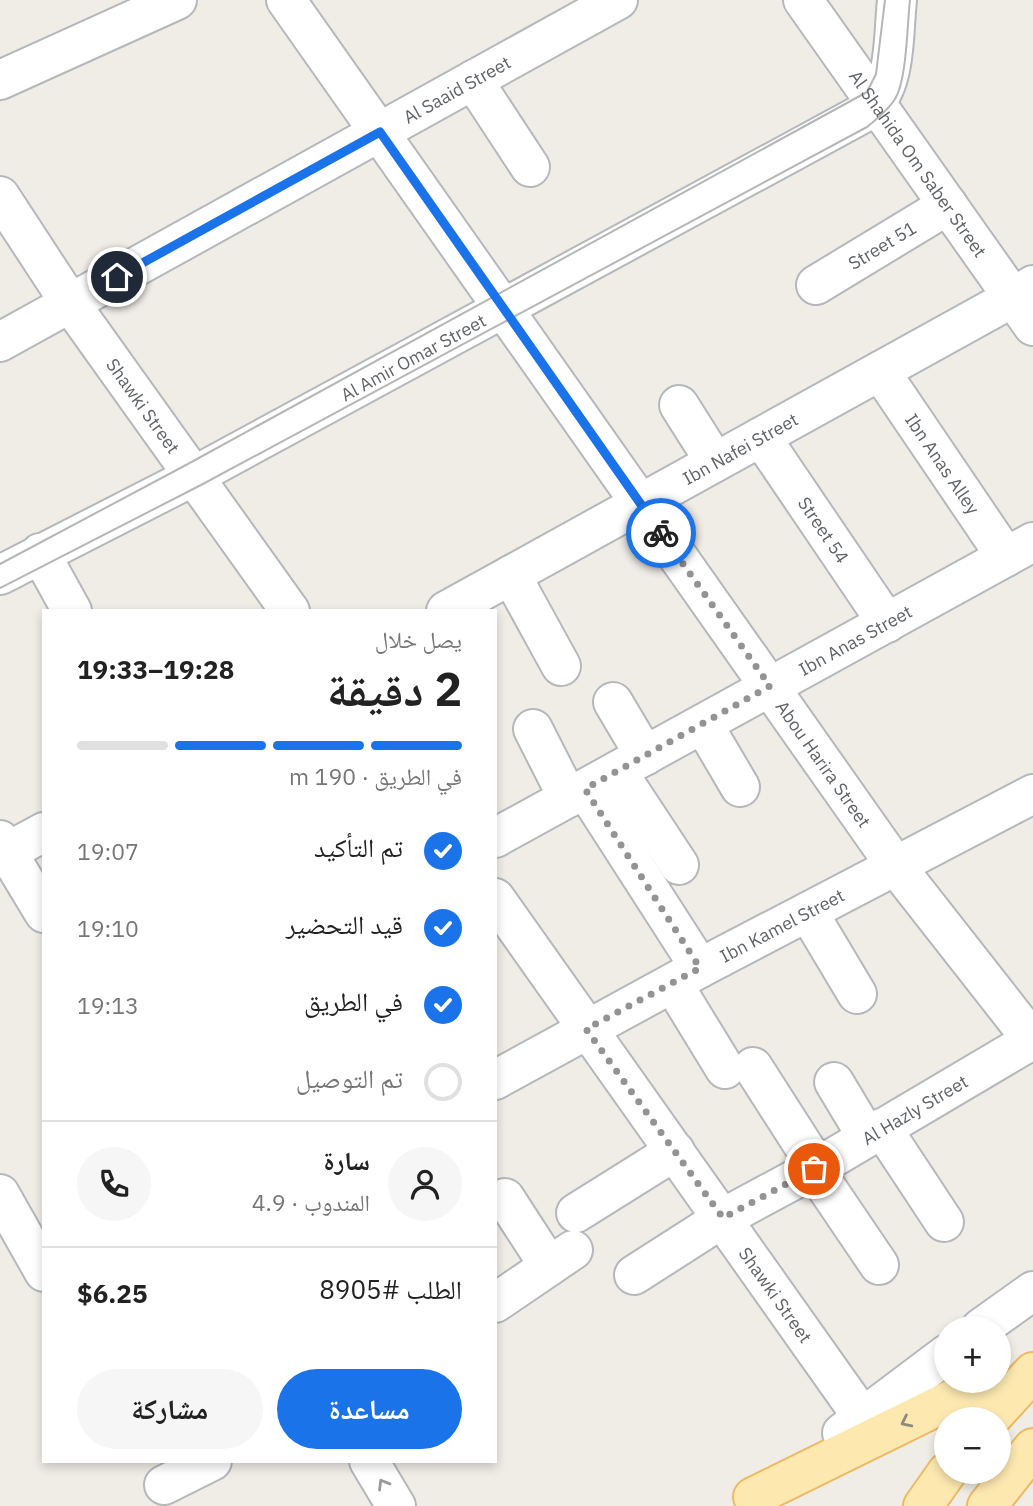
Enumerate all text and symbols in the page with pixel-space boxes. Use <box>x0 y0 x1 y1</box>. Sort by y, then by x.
street label: Al Saaid Street <box>399 50 514 128</box>
street label: Al Shahida Om Saber Street <box>844 65 992 261</box>
street label: Street 51 <box>844 216 920 274</box>
pin <box>87 247 147 307</box>
icon: home <box>98 258 136 296</box>
street label: Al Amir Omar Street <box>337 309 490 406</box>
street label: Shawki Street <box>101 353 185 458</box>
street label: Ibn Nafei Street <box>678 407 802 490</box>
street label: Ibn Anas Alley <box>901 409 985 518</box>
street label: Street 54 <box>793 492 855 568</box>
courier <box>626 498 696 568</box>
icon: bike <box>642 514 680 552</box>
street label: Ibn Anas Street <box>794 599 916 680</box>
text: يصل خلال <box>375 624 462 654</box>
text: 19:28–19:33 <box>77 652 234 686</box>
text: 2 دقيقة <box>327 659 462 719</box>
street label: Abou Harira Street <box>771 696 876 832</box>
text: في الطريق · 190 m <box>289 761 462 791</box>
text: تم التأكيد <box>314 830 403 864</box>
icon: check <box>424 832 462 870</box>
text: 19:07 <box>77 836 139 866</box>
street label: Ibn Kamel Street <box>716 883 848 967</box>
text: قيد التحضير <box>286 907 403 941</box>
icon: check <box>424 909 462 947</box>
text: 19:10 <box>77 913 139 943</box>
text: في الطريق <box>304 984 403 1018</box>
icon: check <box>424 986 462 1024</box>
text: 19:13 <box>77 990 139 1020</box>
text: تم التوصيل <box>296 1061 403 1095</box>
street label: Al Hazly Street <box>858 1069 972 1150</box>
pin <box>784 1139 844 1199</box>
text: سارة <box>323 1143 370 1177</box>
button: phone <box>77 1147 151 1221</box>
button: person <box>388 1147 462 1221</box>
icon: bag <box>795 1150 833 1188</box>
text: المندوب · 4.9 <box>252 1187 370 1217</box>
street label: Shawki Street <box>734 1242 817 1347</box>
text: الطلب #8905 <box>319 1272 462 1306</box>
text: $6.25 <box>77 1276 148 1310</box>
map controls <box>934 1316 1011 1484</box>
button: + <box>934 1316 1011 1393</box>
button: مشاركة <box>77 1369 263 1449</box>
button: مساعدة <box>277 1369 462 1449</box>
button: − <box>934 1407 1011 1484</box>
one-way arrow <box>901 1413 913 1427</box>
one-way arrow <box>378 1478 391 1491</box>

